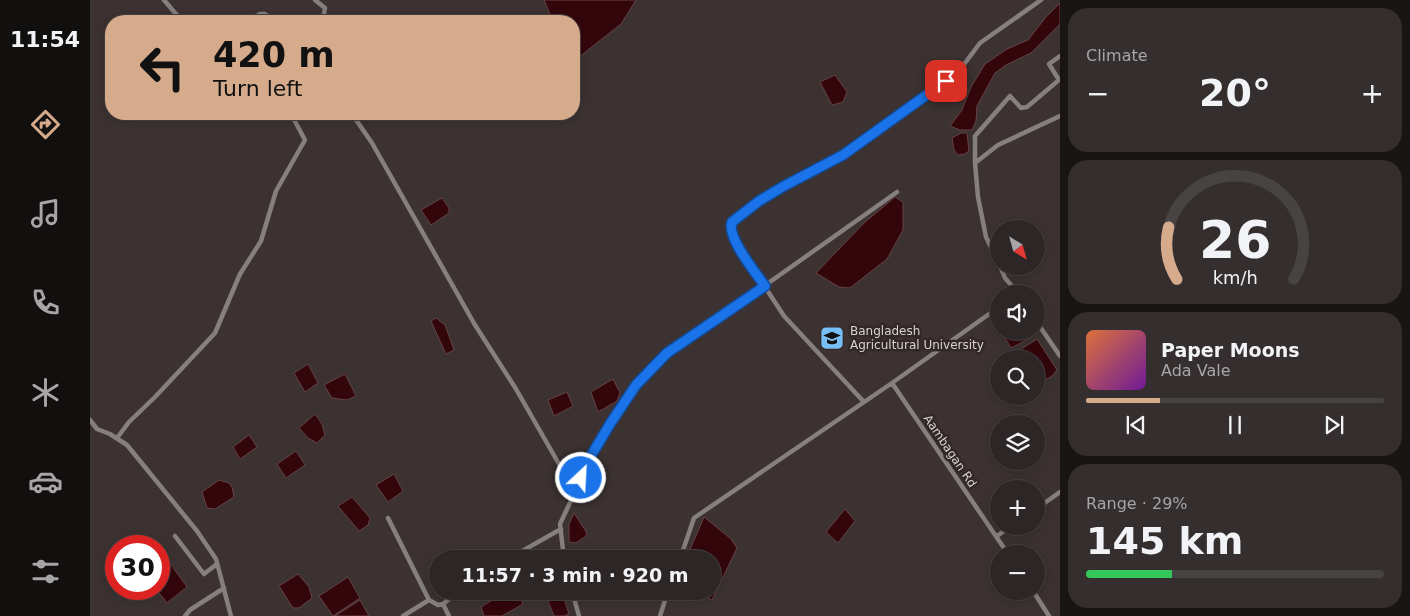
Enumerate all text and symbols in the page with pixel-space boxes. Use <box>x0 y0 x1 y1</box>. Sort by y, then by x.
text: 11:54 <box>10 27 80 52</box>
icon: left <box>130 35 195 100</box>
text: 420 m <box>213 35 335 75</box>
text: Climate <box>1086 46 1148 65</box>
pin <box>925 60 967 102</box>
icon: arrive <box>932 67 960 95</box>
text: 20° <box>1199 71 1271 115</box>
text: Turn left <box>213 76 302 101</box>
text: − <box>1086 77 1109 110</box>
text: + <box>1361 77 1384 110</box>
icon: directions <box>28 107 63 142</box>
icon: music <box>28 196 63 231</box>
text: 26 <box>1199 210 1271 270</box>
north arrow <box>990 220 1045 275</box>
map controls <box>990 220 1045 600</box>
text: km/h <box>1212 267 1258 288</box>
icon: phone <box>28 285 63 320</box>
button: sound <box>990 285 1045 340</box>
place label: Bangladesh Agricultural University <box>850 324 984 352</box>
school or university icon: Bangladesh Agricultural University <box>819 325 845 351</box>
text: Paper Moons <box>1161 339 1300 361</box>
button: search <box>990 350 1045 405</box>
text: Ada Vale <box>1161 361 1231 380</box>
icon: climate <box>28 375 63 410</box>
icon: previous <box>1122 411 1150 439</box>
icon: pause <box>1221 411 1249 439</box>
icon: next <box>1320 411 1348 439</box>
street label: Aambagan Rd <box>921 412 979 490</box>
button: layers <box>990 415 1045 470</box>
position arrow <box>554 451 606 503</box>
icon: car <box>28 464 63 499</box>
button: + <box>990 480 1045 535</box>
text: Range · 29% <box>1086 494 1188 513</box>
text: 145 km <box>1086 519 1243 563</box>
speed limit sign: 30 <box>105 535 170 600</box>
button: − <box>990 545 1045 600</box>
icon: filters <box>28 554 63 589</box>
text: 11:57 · 3 min · 920 m <box>461 564 689 586</box>

